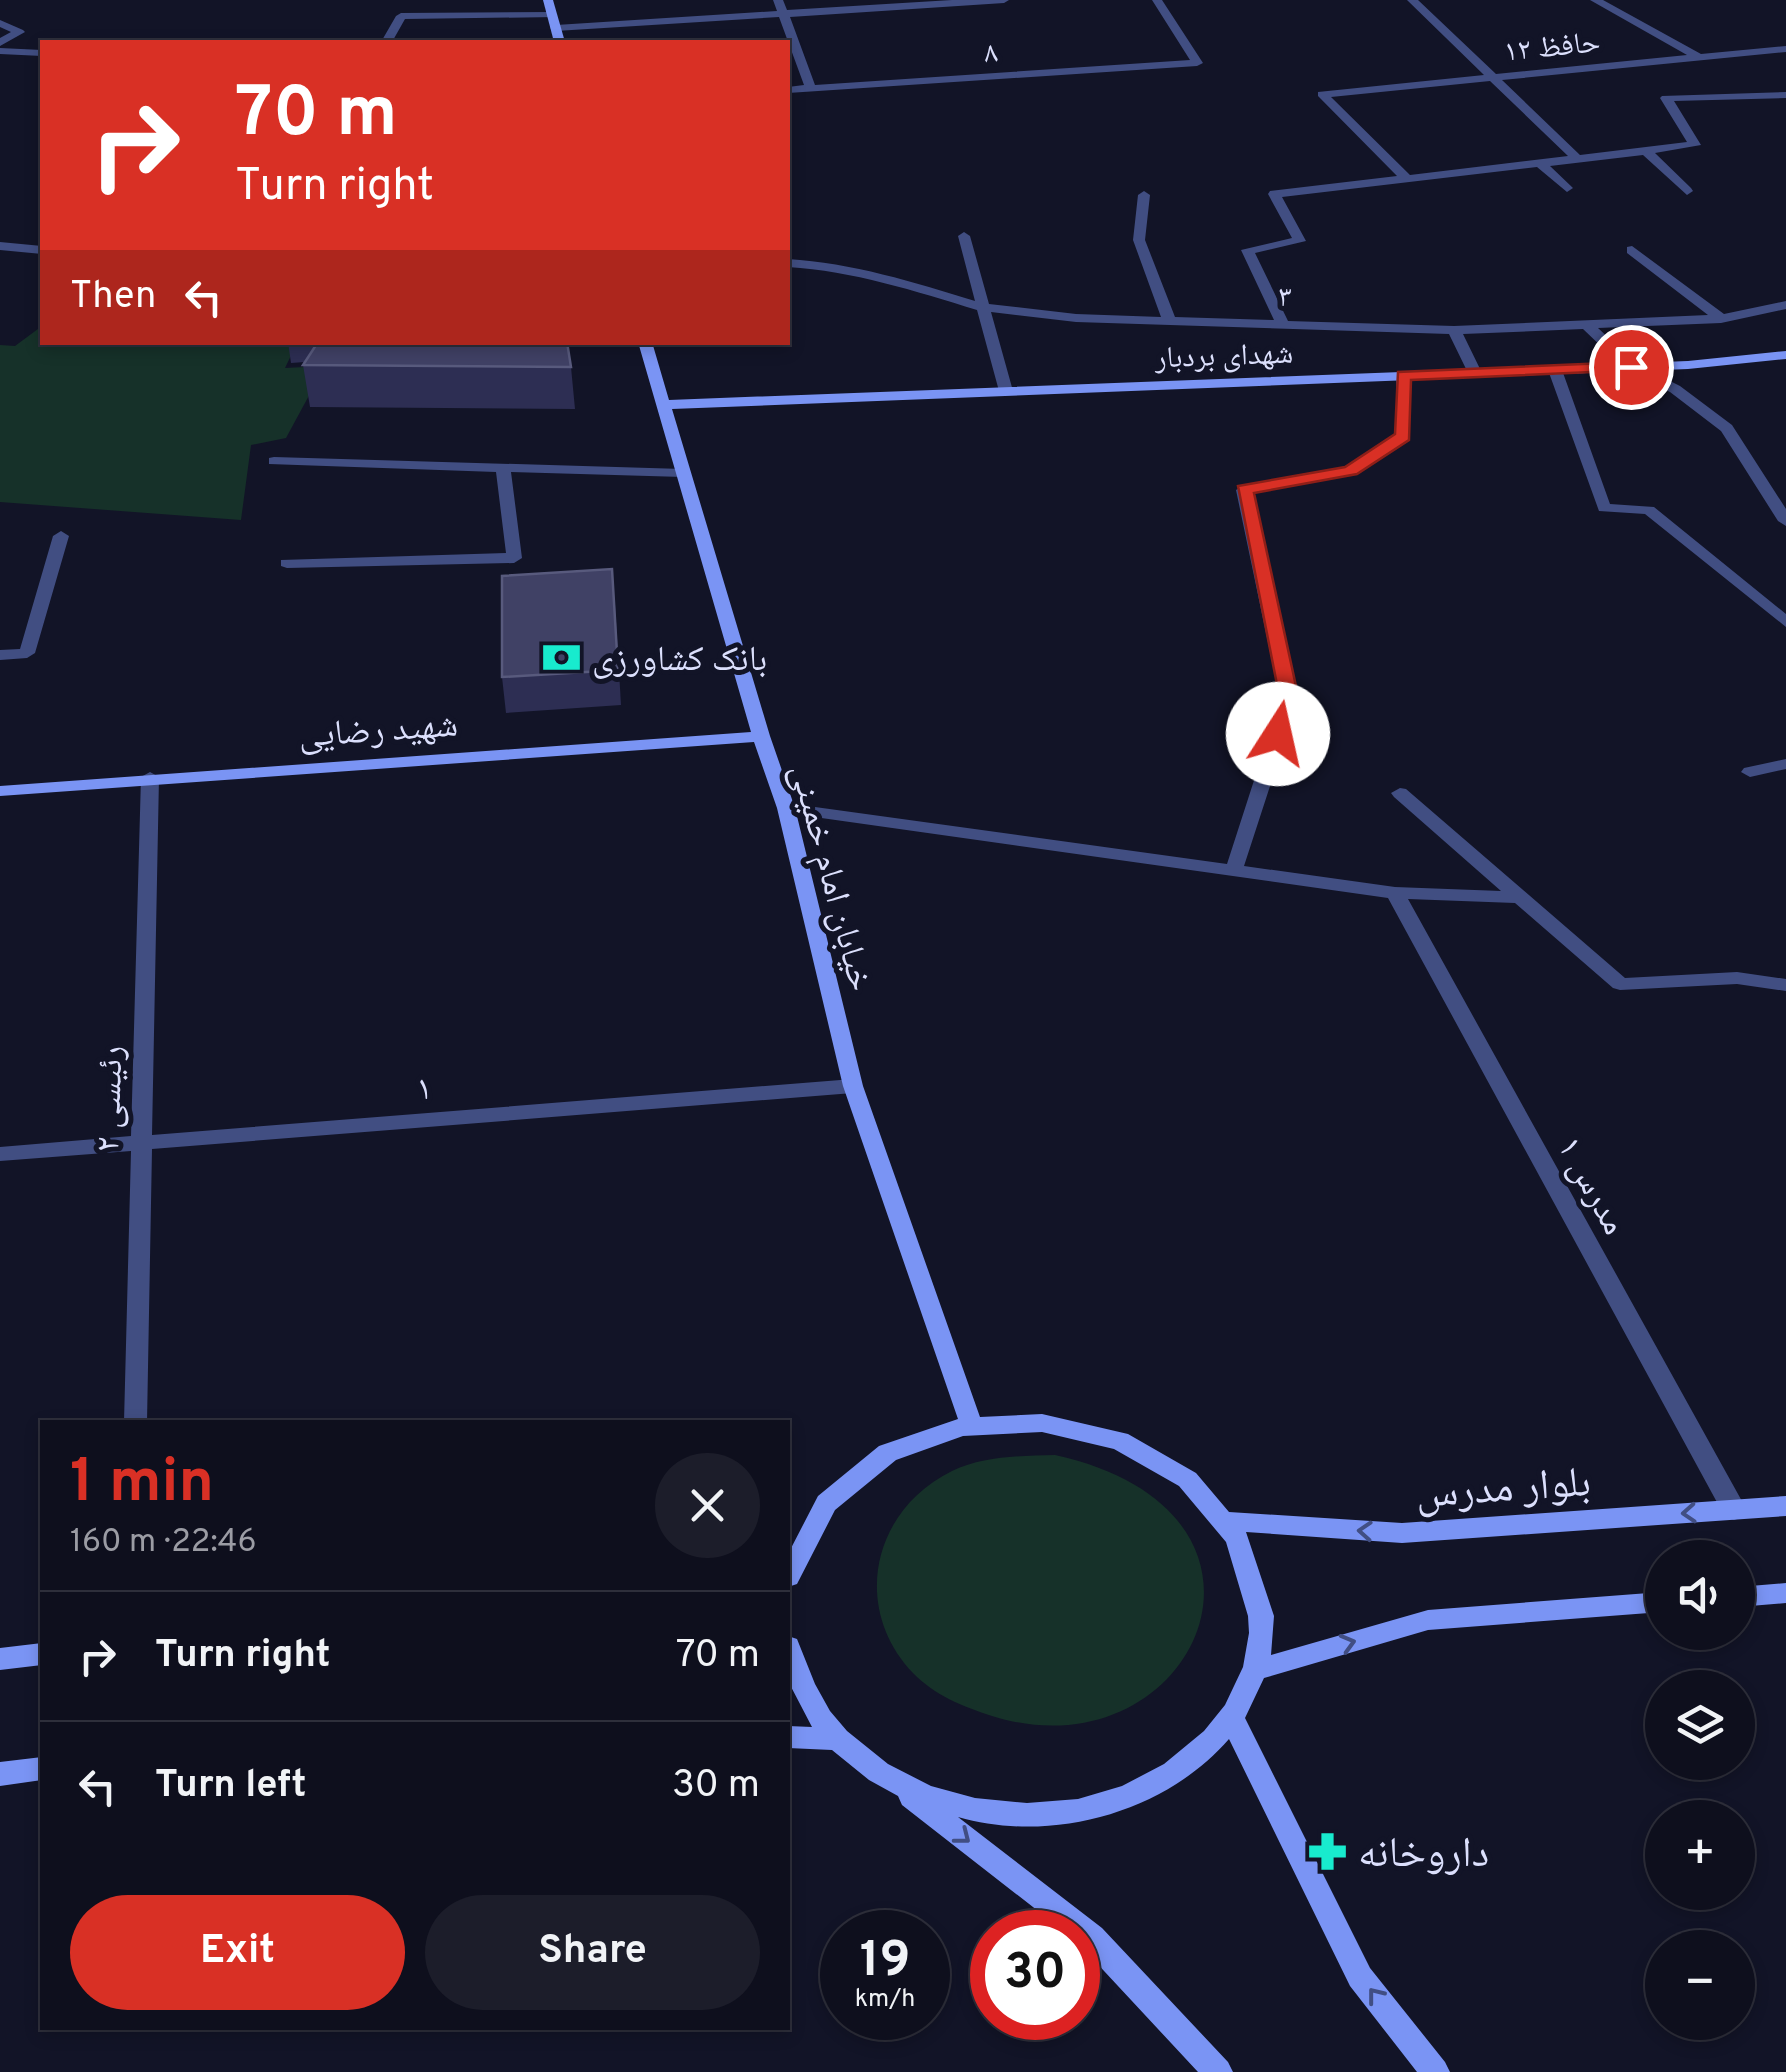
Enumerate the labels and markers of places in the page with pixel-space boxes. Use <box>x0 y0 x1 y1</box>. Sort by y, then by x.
pin <box>1589 325 1674 410</box>
bank icon: بانک کشاورزی <box>541 637 583 679</box>
place label: بانک کشاورزی <box>592 639 767 683</box>
place label: داروخانه <box>1358 1829 1489 1882</box>
pharmacy icon: داروخانه <box>1307 1830 1349 1872</box>

